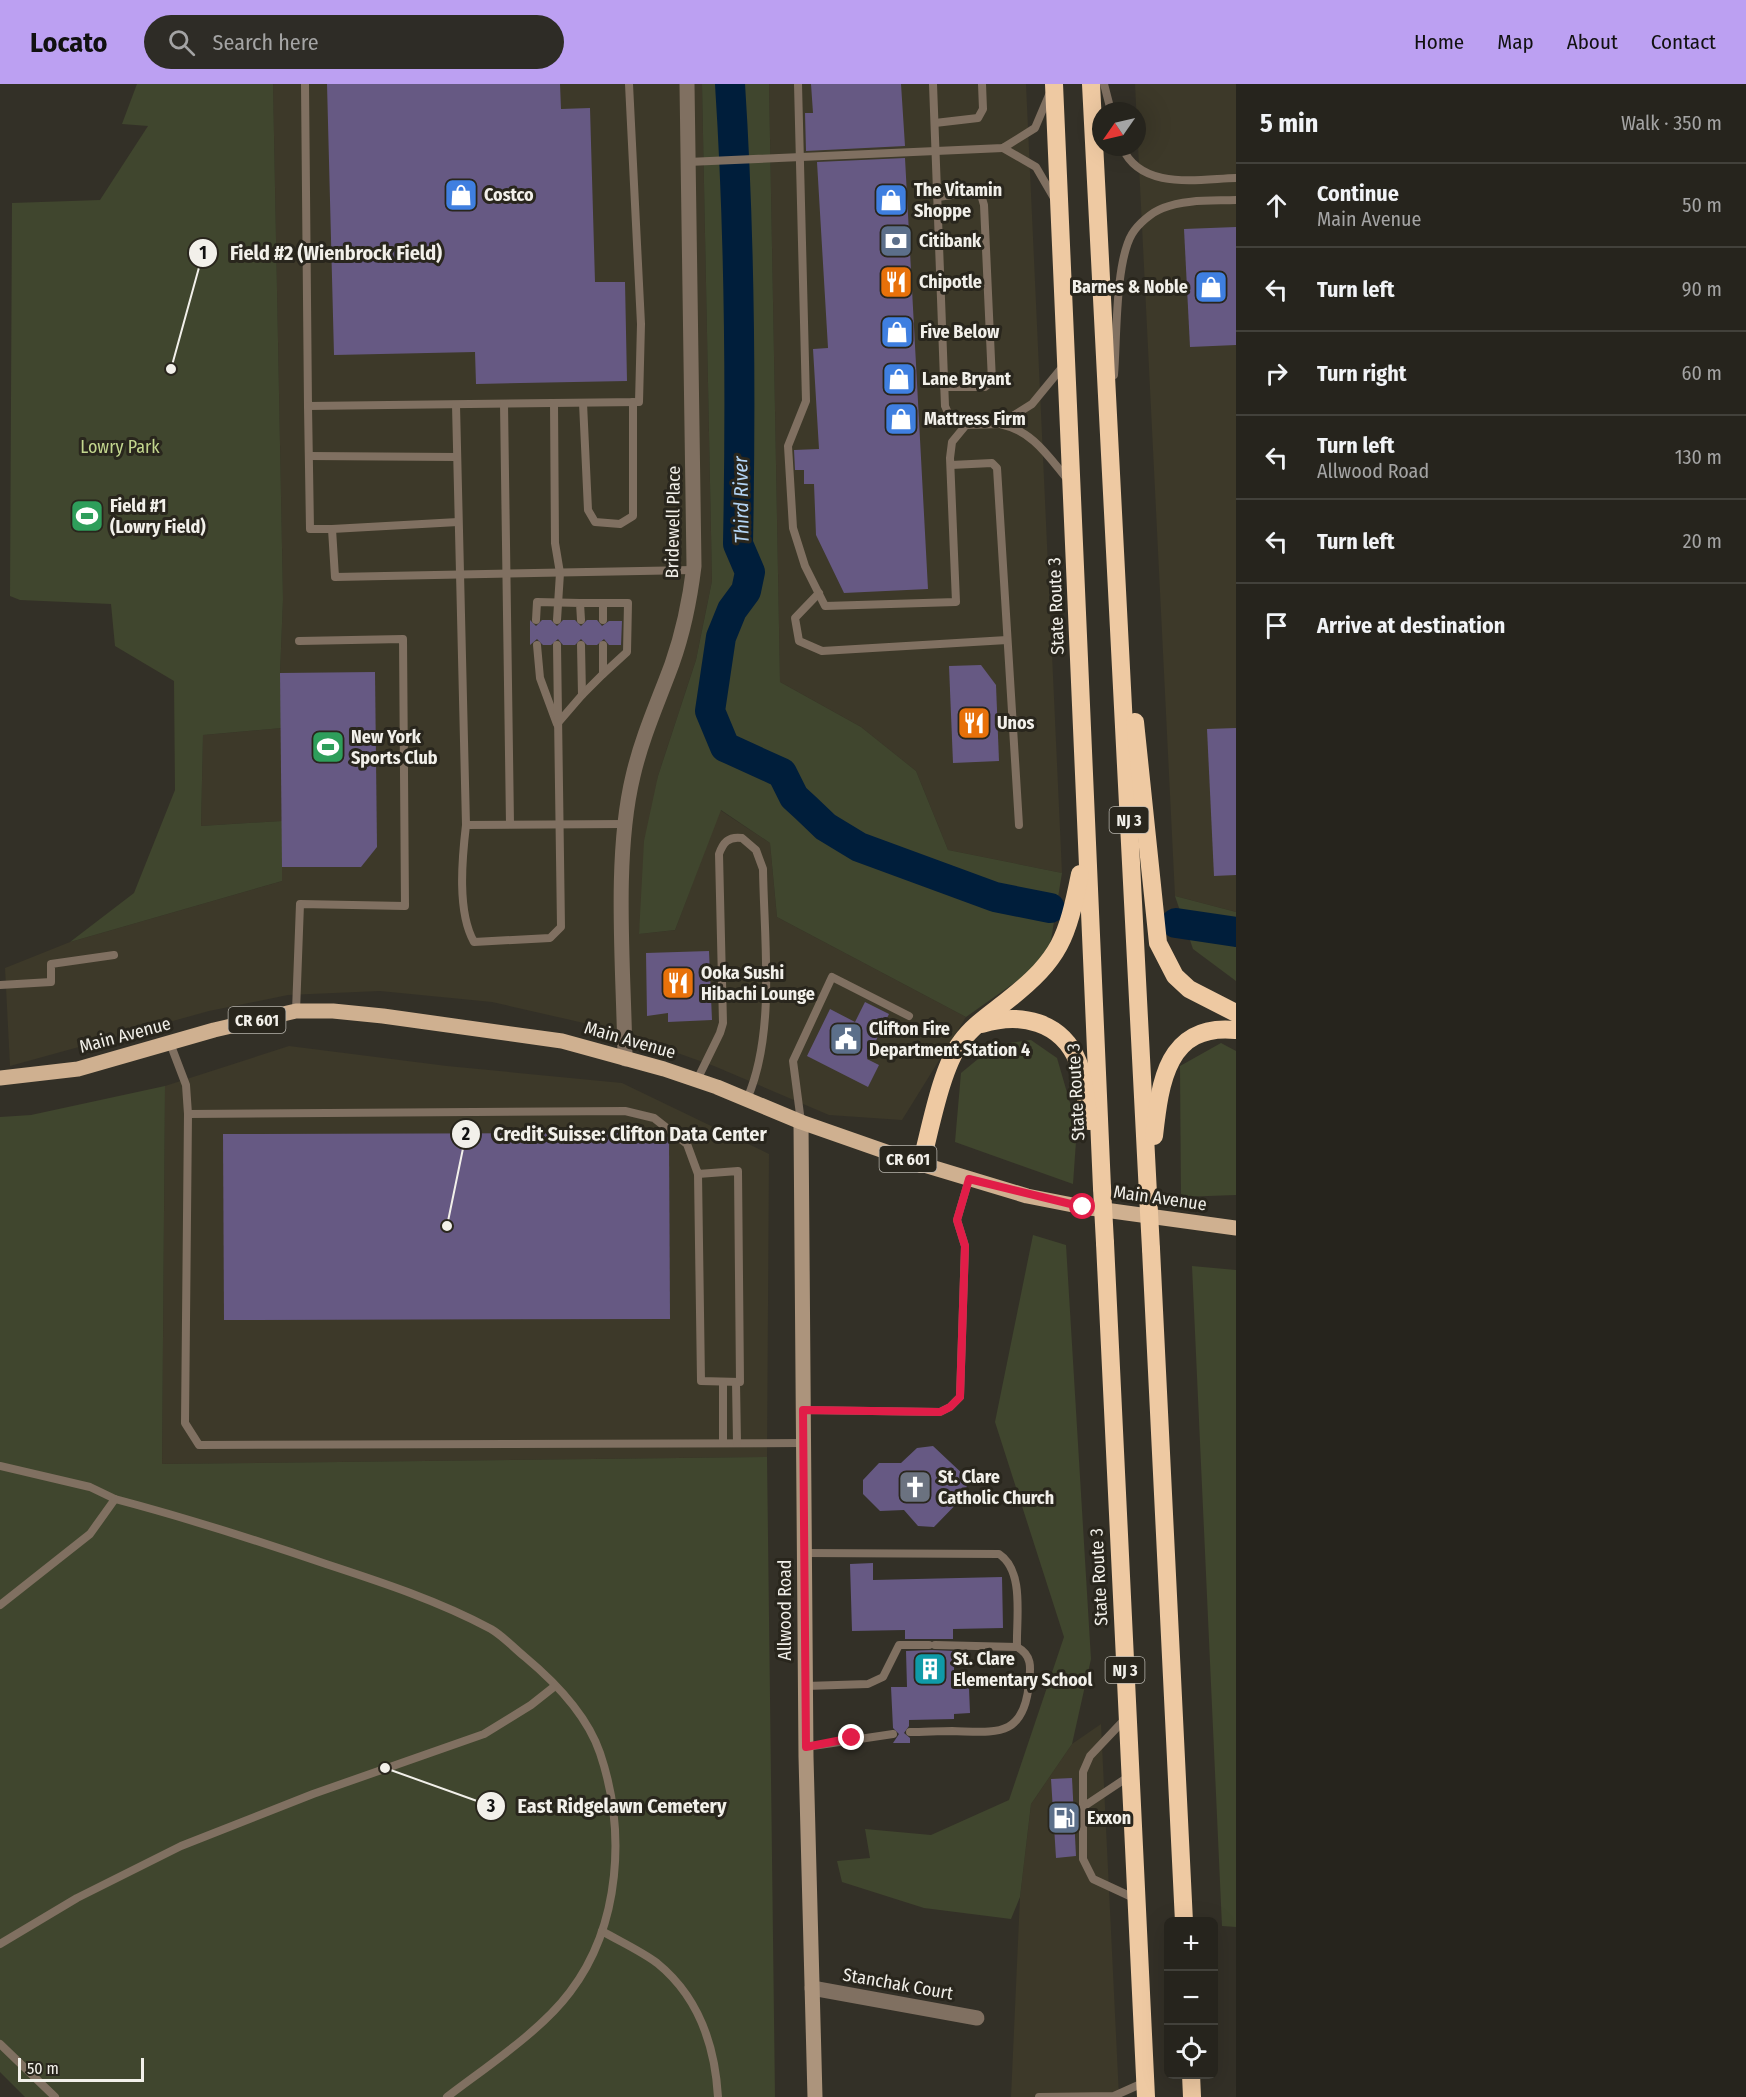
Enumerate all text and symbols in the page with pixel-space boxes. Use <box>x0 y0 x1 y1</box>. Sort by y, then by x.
search box <box>144 15 564 69</box>
text: Locato <box>30 26 108 59</box>
icon: search <box>165 26 198 59</box>
text: Search here <box>213 29 319 56</box>
text: Home <box>1414 29 1464 55</box>
text: Map <box>1497 29 1534 55</box>
text: About <box>1567 29 1618 55</box>
text: Contact <box>1651 29 1716 55</box>
north arrow <box>1092 102 1146 156</box>
text: 5 min <box>1260 108 1318 139</box>
text: Walk · 350 m <box>1621 111 1722 135</box>
shop icon: Costco <box>443 177 479 213</box>
place label: The Vitamin Shoppe <box>914 179 1002 222</box>
text: Continue <box>1317 180 1399 207</box>
shop icon: The Vitamin Shoppe <box>873 182 909 218</box>
place label: Costco <box>484 184 534 206</box>
icon: ahead <box>1260 189 1293 222</box>
text: 50 m <box>1682 193 1722 217</box>
text: Main Avenue <box>1317 207 1421 231</box>
bank icon: Citibank <box>878 223 914 259</box>
place label: Citibank <box>919 230 982 252</box>
callout: Field #2 (Wienbrock Field) <box>188 234 454 272</box>
text: Field #2 (Wienbrock Field) <box>230 241 442 265</box>
text: 1 <box>199 242 207 264</box>
restaurant icon: Chipotle <box>878 264 914 300</box>
shop icon: Barnes & Noble <box>1193 269 1229 305</box>
place label: Chipotle <box>919 271 982 293</box>
icon: left <box>1260 273 1293 306</box>
place label: Barnes & Noble <box>1072 276 1188 298</box>
text: Turn left <box>1317 276 1395 303</box>
text: 90 m <box>1682 277 1722 301</box>
shop icon: Five Below <box>879 314 915 350</box>
place label: Five Below <box>920 321 1000 343</box>
icon: right <box>1260 357 1293 390</box>
text: Turn right <box>1317 360 1406 387</box>
shop icon: Lane Bryant <box>881 361 917 397</box>
text: 60 m <box>1682 361 1722 385</box>
place label: Lane Bryant <box>922 368 1012 390</box>
shop icon: Mattress Firm <box>883 401 919 437</box>
place label: Mattress Firm <box>924 408 1026 430</box>
text: Turn left <box>1317 432 1395 459</box>
park label: Lowry Park <box>80 436 160 458</box>
icon: left <box>1260 441 1293 474</box>
text: 130 m <box>1675 445 1722 469</box>
water label: Third River <box>728 455 754 544</box>
text: Allwood Road <box>1317 459 1429 483</box>
street label: Bridewell Place <box>661 465 685 578</box>
place label: Field #1 (Lowry Field) <box>110 495 206 538</box>
sports icon: Field #1 (Lowry Field) <box>69 498 105 534</box>
icon: left <box>1260 525 1293 558</box>
text: Turn left <box>1317 528 1395 555</box>
text: 20 m <box>1683 529 1722 553</box>
street label: State Route 3 <box>1043 557 1069 655</box>
icon: arrive <box>1260 609 1293 642</box>
text: Arrive at destination <box>1317 612 1505 639</box>
restaurant icon: Unos <box>956 705 992 741</box>
place label: Unos <box>997 712 1035 734</box>
place label: New York Sports Club <box>351 726 438 769</box>
sports icon: New York Sports Club <box>310 729 346 765</box>
road number: NJ 3 <box>1110 807 1148 833</box>
place label: Ooka Sushi Hibachi Lounge <box>701 962 815 1005</box>
restaurant icon: Ooka Sushi Hibachi Lounge <box>660 965 696 1001</box>
road number: CR 601 <box>228 1007 286 1033</box>
street label: Main Avenue <box>77 1012 173 1058</box>
street label: Main Avenue <box>582 1016 678 1064</box>
place label: Clifton Fire Department Station 4 <box>869 1018 1030 1061</box>
public building icon: Clifton Fire Department Station 4 <box>828 1021 864 1057</box>
street label: State Route 3 <box>1062 1043 1090 1141</box>
callout: Credit Suisse: Clifton Data Center <box>451 1115 779 1153</box>
text: Credit Suisse: Clifton Data Center <box>493 1122 767 1146</box>
text: 2 <box>461 1123 470 1145</box>
road number: CR 601 <box>880 1146 936 1172</box>
street label: Main Avenue <box>1112 1181 1208 1215</box>
route start <box>1069 1193 1095 1219</box>
place label: St. Clare Catholic Church <box>938 1466 1054 1509</box>
church icon: St. Clare Catholic Church <box>897 1469 933 1505</box>
street label: State Route 3 <box>1085 1528 1113 1626</box>
street label: Allwood Road <box>774 1560 796 1660</box>
place label: St. Clare Elementary School <box>953 1648 1092 1691</box>
building icon: St. Clare Elementary School <box>912 1651 948 1687</box>
road number: NJ 3 <box>1106 1657 1144 1683</box>
route end <box>838 1724 864 1750</box>
callout: East Ridgelawn Cemetery <box>476 1787 738 1825</box>
text: East Ridgelawn Cemetery <box>518 1794 727 1818</box>
text: 3 <box>486 1795 496 1817</box>
fuel station icon: Exxon <box>1046 1800 1082 1836</box>
place label: Exxon <box>1087 1807 1131 1829</box>
map controls <box>1164 1917 1218 2079</box>
button: + <box>1164 1917 1218 1971</box>
street label: Stanchak Court <box>841 1963 955 2005</box>
button: − <box>1164 1971 1218 2025</box>
button: locate <box>1164 2025 1218 2079</box>
scale bar <box>18 2055 144 2082</box>
text: 50 m <box>27 2059 59 2078</box>

